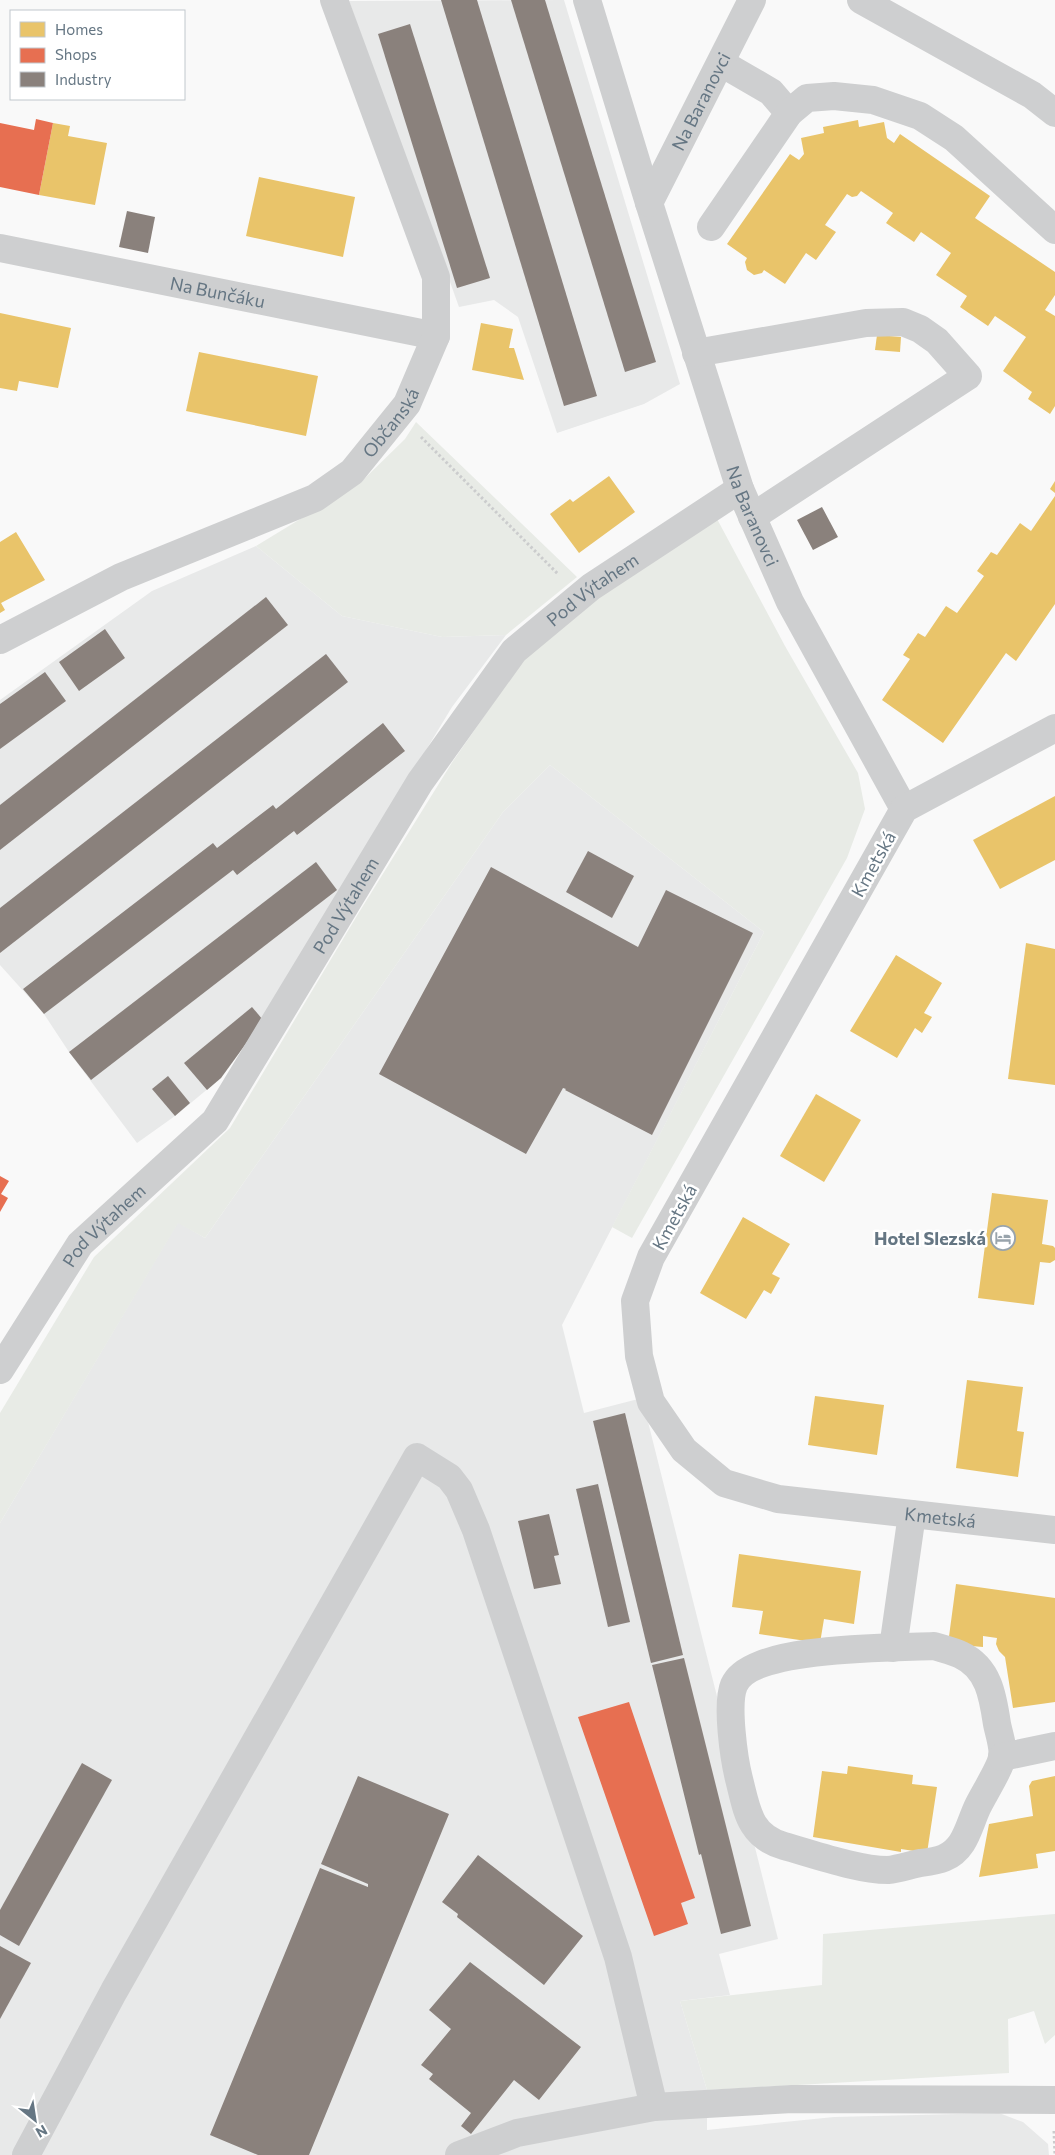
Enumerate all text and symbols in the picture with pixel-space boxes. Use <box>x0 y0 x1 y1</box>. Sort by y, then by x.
legend <box>10 10 185 100</box>
text: Homes <box>55 20 103 38</box>
text: Shops <box>55 45 97 63</box>
street label: Na Baranovci <box>667 49 735 154</box>
text: Industry <box>55 70 112 88</box>
street label: Na Bunčáku <box>168 272 267 312</box>
street label: Občanská <box>357 385 423 462</box>
street label: Na Baranovci <box>722 463 784 570</box>
street label: Pod Výtahem <box>542 548 642 631</box>
street label: Kmetská <box>846 827 900 901</box>
street label: Pod Výtahem <box>308 853 383 958</box>
street label: Pod Výtahem <box>57 1179 150 1271</box>
street label: Kmetská <box>647 1180 701 1254</box>
hotel icon: Hotel Slezská <box>990 1225 1016 1251</box>
place label: Hotel Slezská <box>874 1227 986 1249</box>
street label: Kmetská <box>903 1502 977 1532</box>
north arrow <box>10 2095 60 2145</box>
text: N <box>33 2122 51 2142</box>

